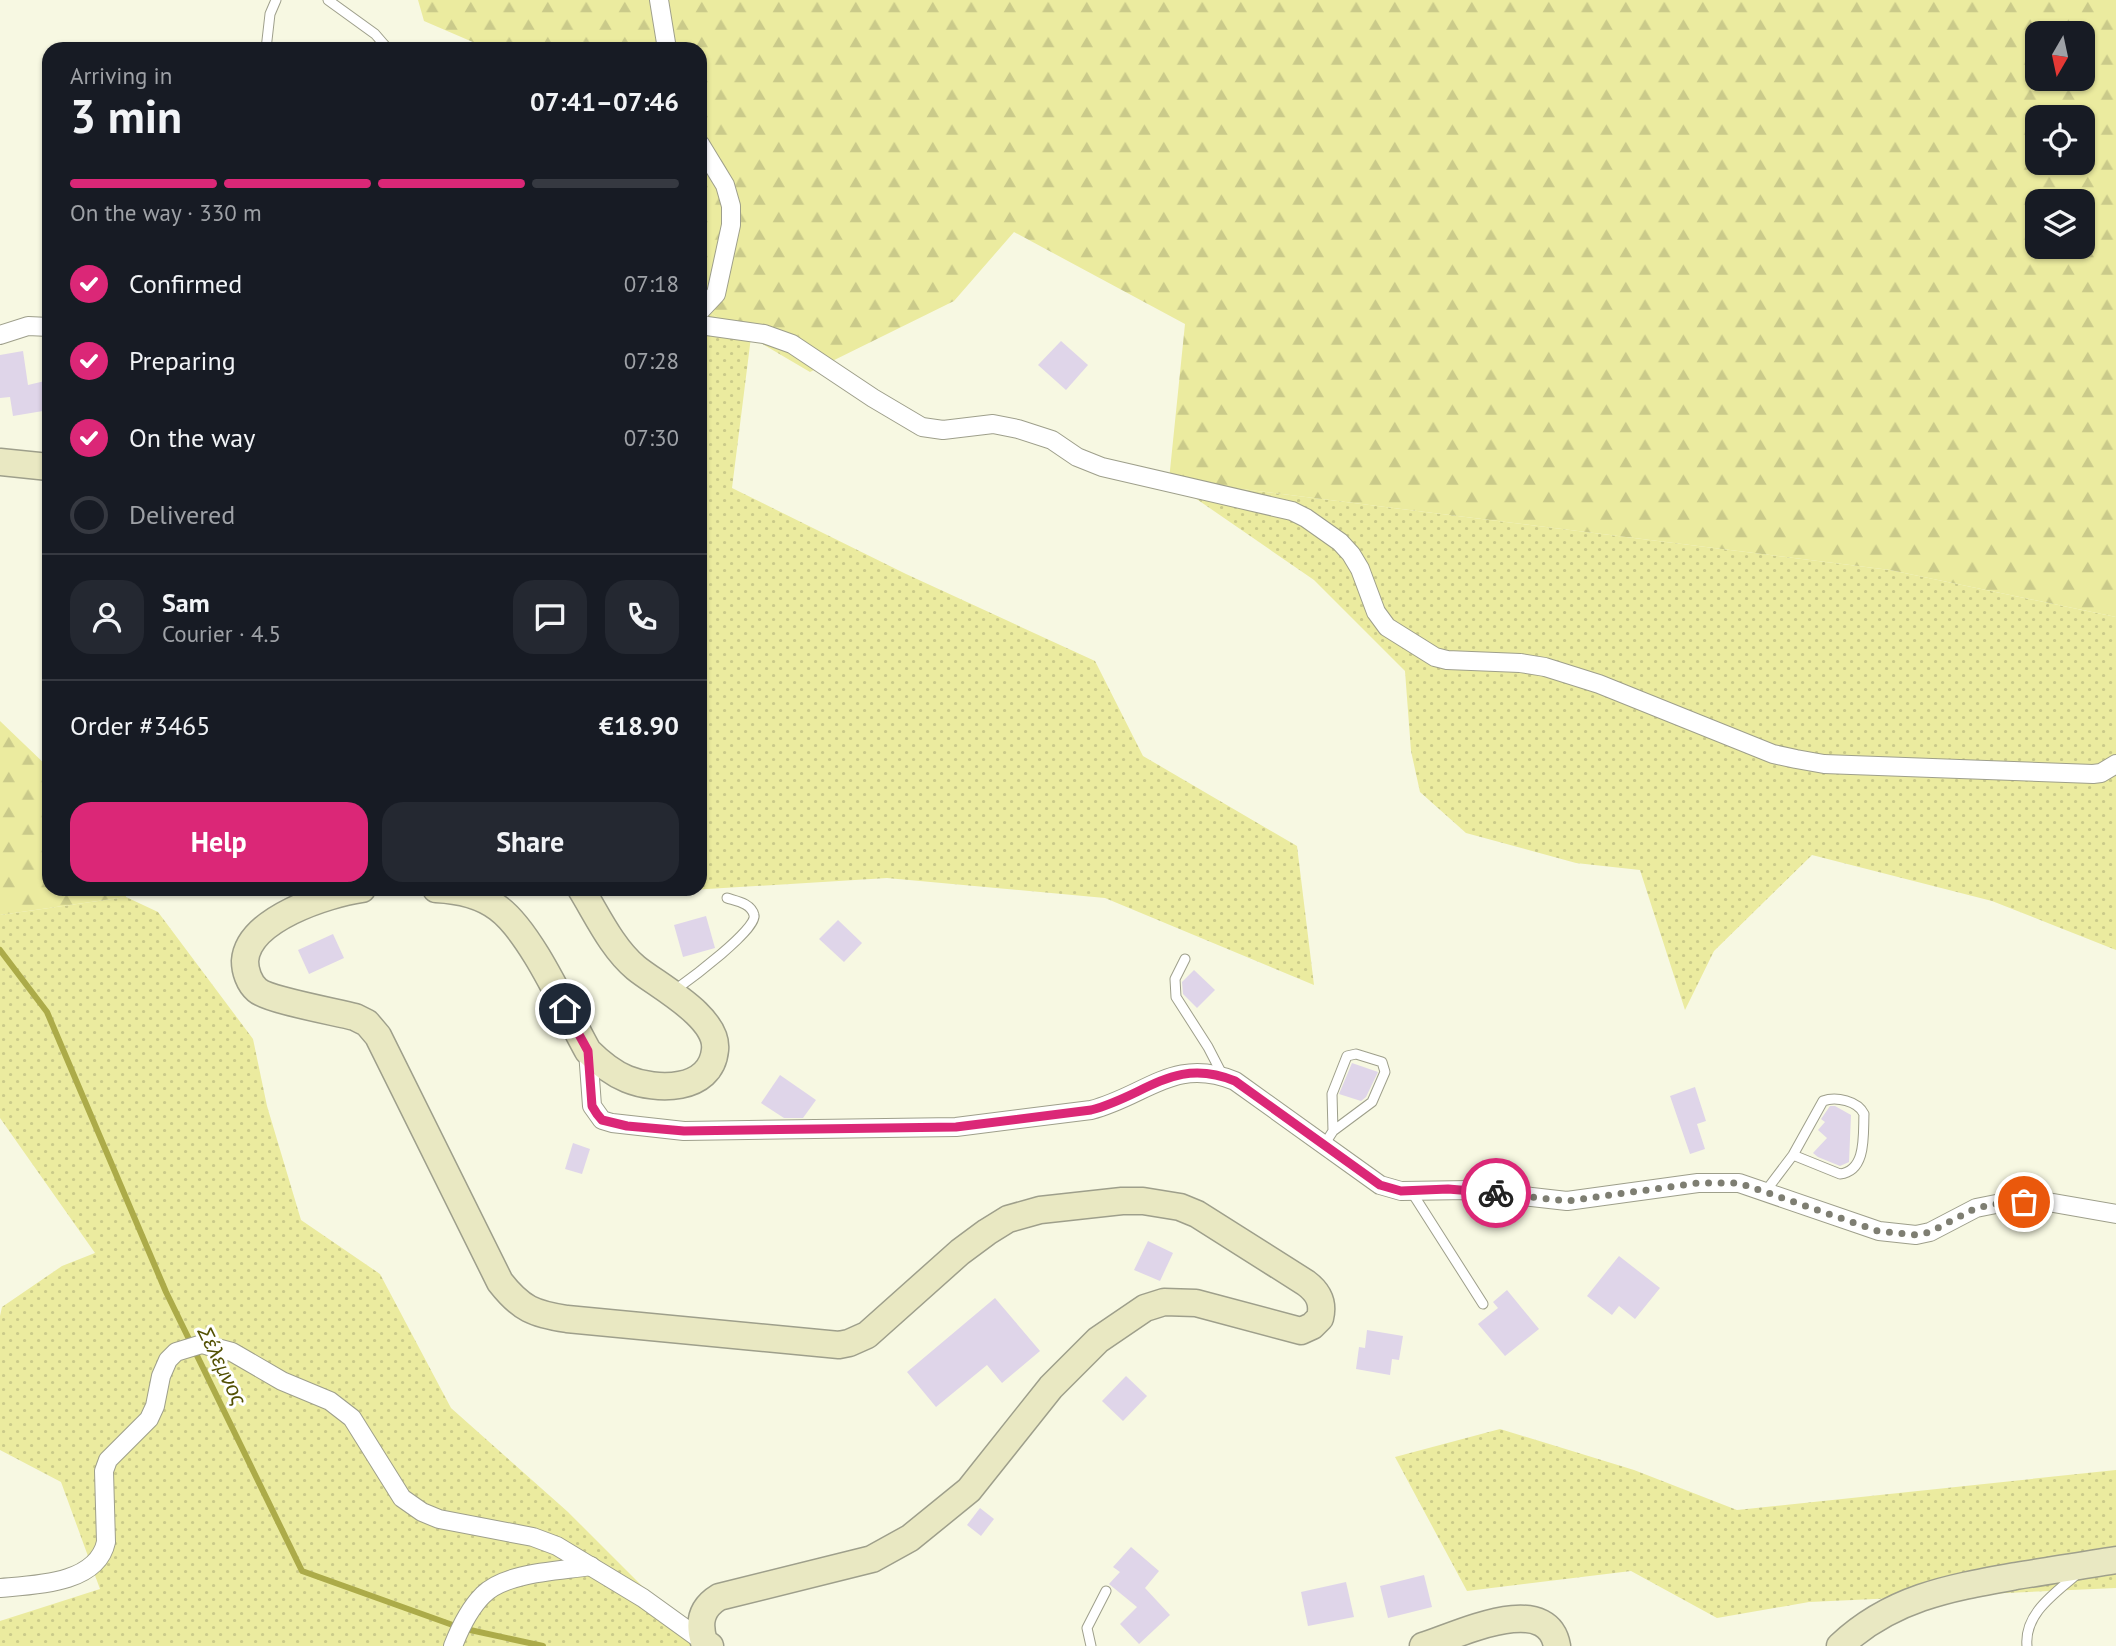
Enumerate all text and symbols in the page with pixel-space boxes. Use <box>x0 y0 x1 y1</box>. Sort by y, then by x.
north arrow <box>2025 21 2095 91</box>
map controls <box>2025 21 2095 259</box>
text: Arriving in <box>70 61 172 90</box>
text: 07:41–07:46 <box>530 85 679 118</box>
text: 3 min <box>70 86 182 146</box>
button: locate <box>2025 105 2095 175</box>
button: layers <box>2025 189 2095 259</box>
text: On the way · 330 m <box>70 198 262 227</box>
icon: check <box>70 265 108 303</box>
text: Confirmed <box>129 267 242 300</box>
text: 07:18 <box>624 269 679 298</box>
icon: check <box>70 342 108 380</box>
text: Preparing <box>129 344 236 377</box>
text: 07:28 <box>624 346 679 375</box>
icon: check <box>70 419 108 457</box>
text: On the way <box>129 421 255 454</box>
text: 07:30 <box>624 423 679 452</box>
text: Delivered <box>129 498 235 531</box>
button: person <box>70 580 144 654</box>
button: chat <box>513 580 587 654</box>
button: phone <box>605 580 679 654</box>
text: Sam <box>162 586 210 619</box>
text: Courier · 4.5 <box>162 619 281 648</box>
text: Order #3465 <box>70 709 210 742</box>
text: €18.90 <box>599 709 679 742</box>
button: Help <box>70 802 368 882</box>
button: Share <box>382 802 679 882</box>
pin <box>535 979 595 1039</box>
icon: home <box>546 990 584 1028</box>
courier <box>1461 1158 1531 1228</box>
pin <box>1994 1172 2054 1232</box>
icon: bike <box>1477 1174 1515 1212</box>
icon: bag <box>2005 1183 2043 1221</box>
water label: Σέλεμνος <box>191 1321 254 1411</box>

